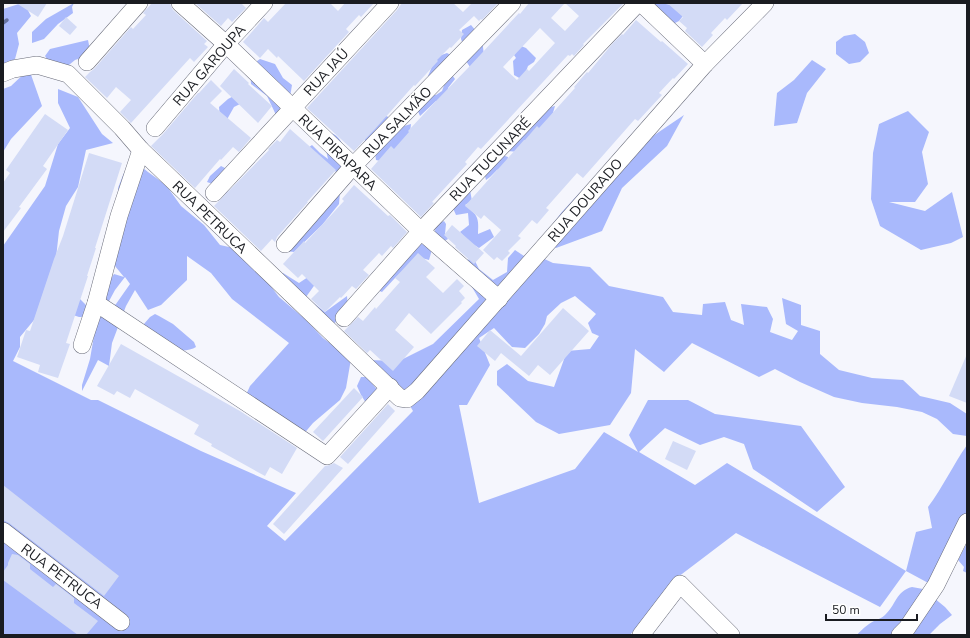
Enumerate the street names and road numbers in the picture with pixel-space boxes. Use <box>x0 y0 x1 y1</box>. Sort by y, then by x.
street label: RUA GAROUPA <box>169 21 250 110</box>
street label: RUA JAÚ <box>300 45 353 100</box>
street label: RUA SALMÃO <box>358 83 436 162</box>
street label: RUA PIRAPARA <box>294 110 381 195</box>
street label: RUA TUCUNARÉ <box>445 113 535 205</box>
street label: RUA DOURADO <box>544 154 627 246</box>
street label: RUA PETRUCA <box>168 177 251 258</box>
street label: RUA PETRUCA <box>17 539 106 613</box>

